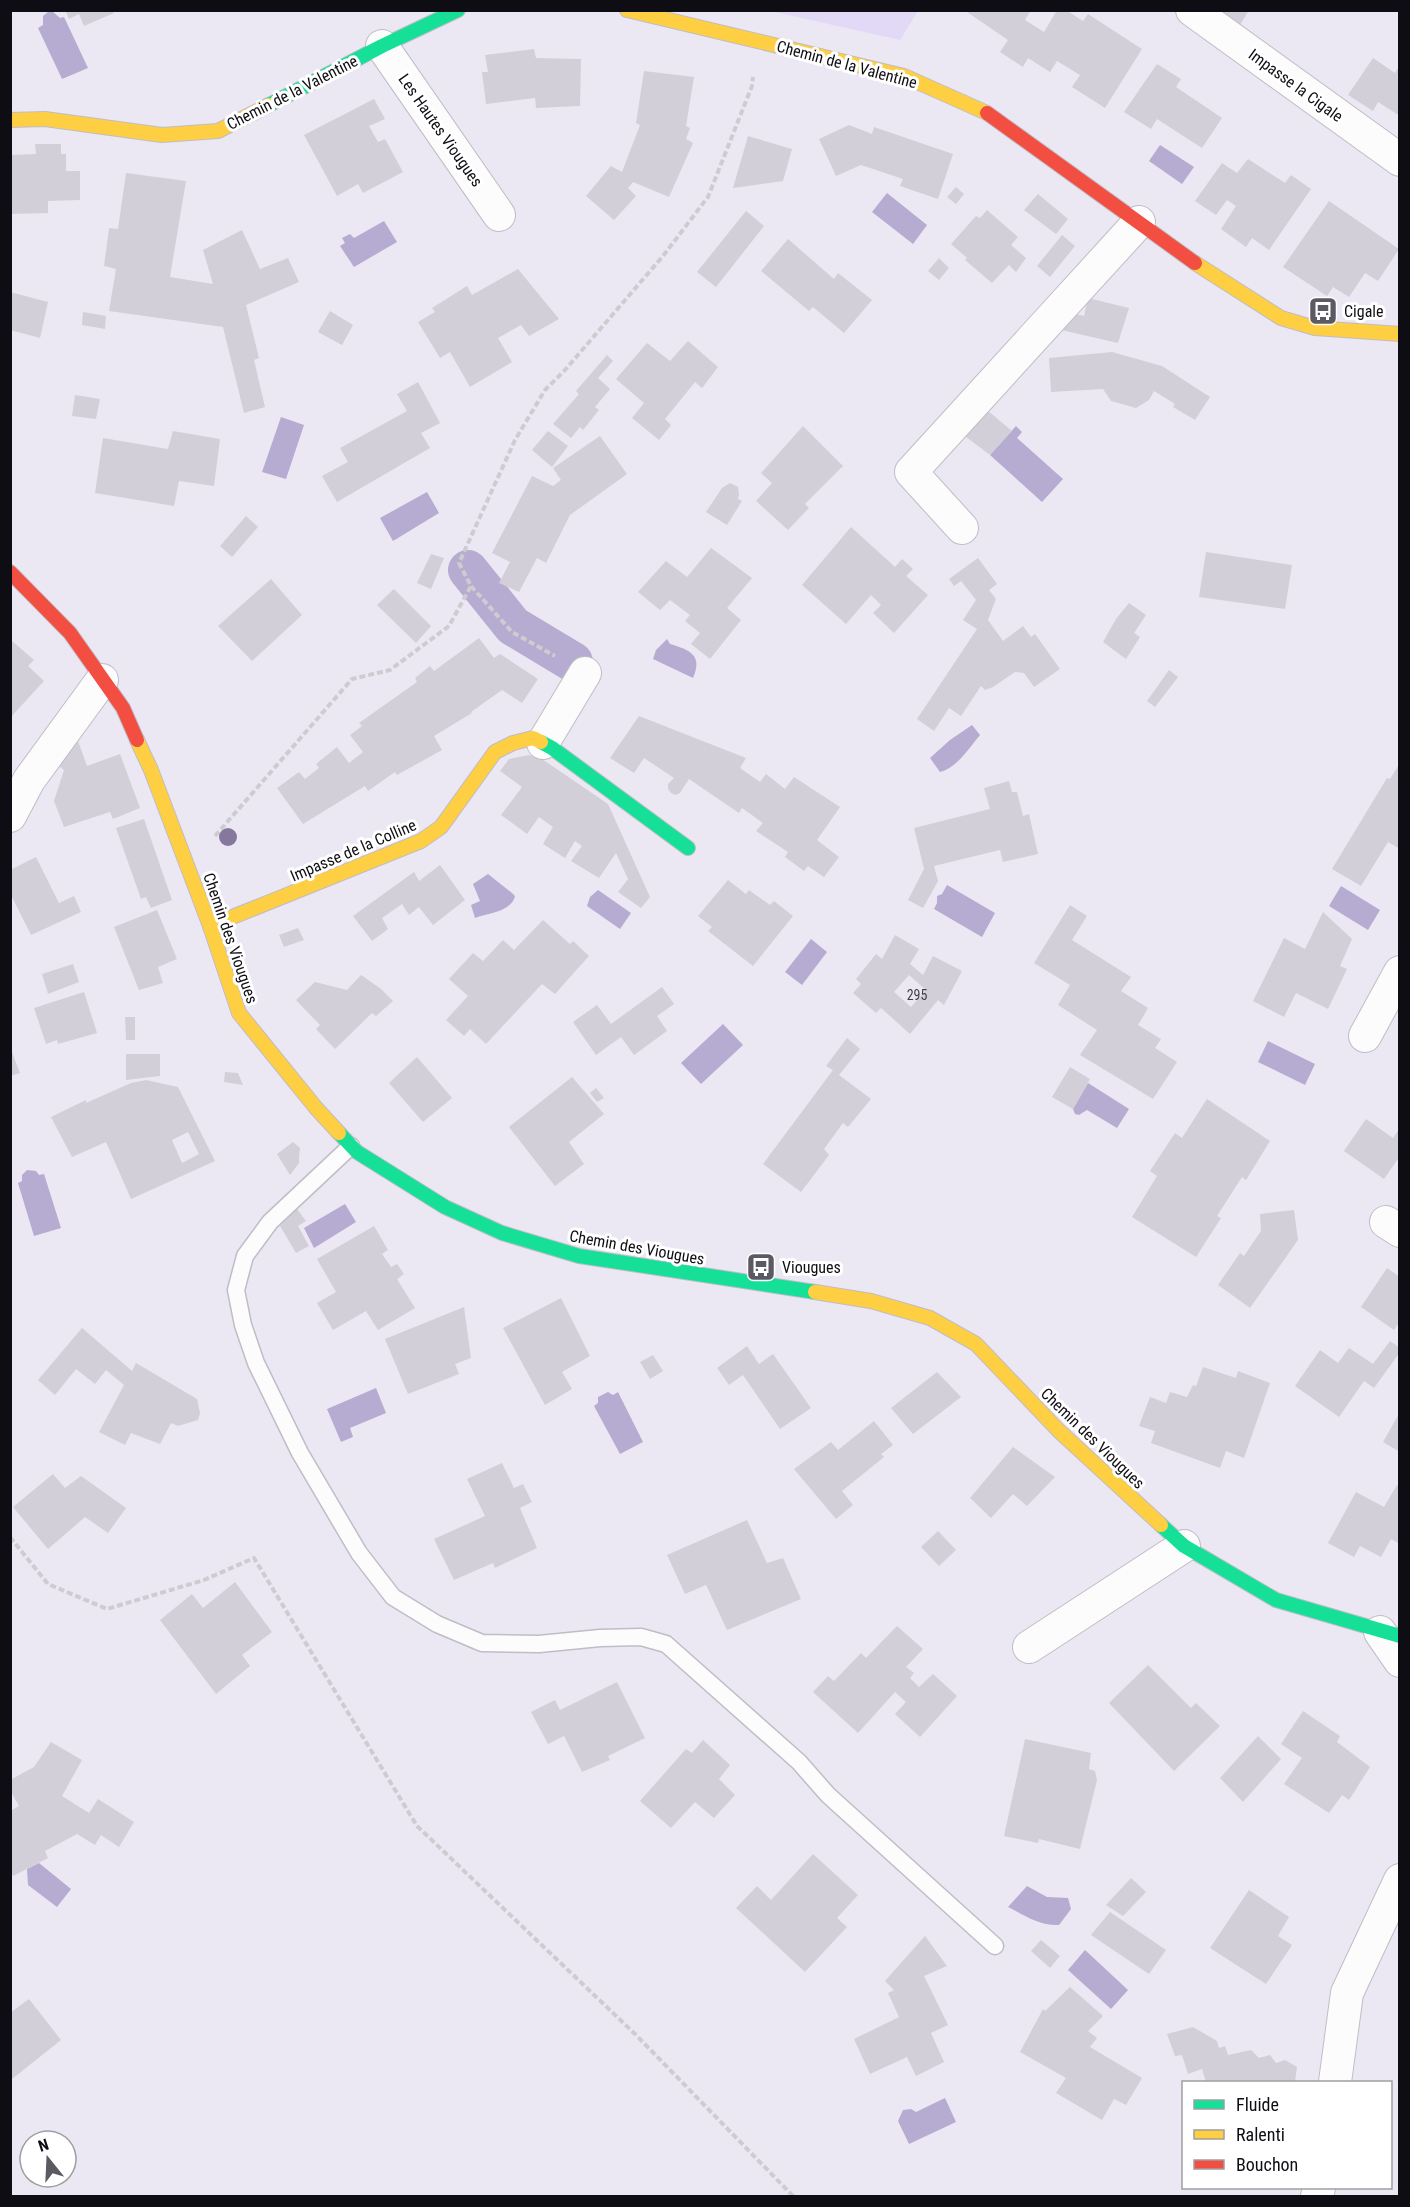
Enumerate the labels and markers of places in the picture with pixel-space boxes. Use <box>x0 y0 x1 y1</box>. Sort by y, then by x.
bus stop icon: Cigale <box>1307 295 1339 327</box>
place label: Cigale <box>1344 302 1383 321</box>
bus stop icon: Viougues <box>745 1251 777 1283</box>
place label: Viougues <box>782 1258 841 1277</box>

